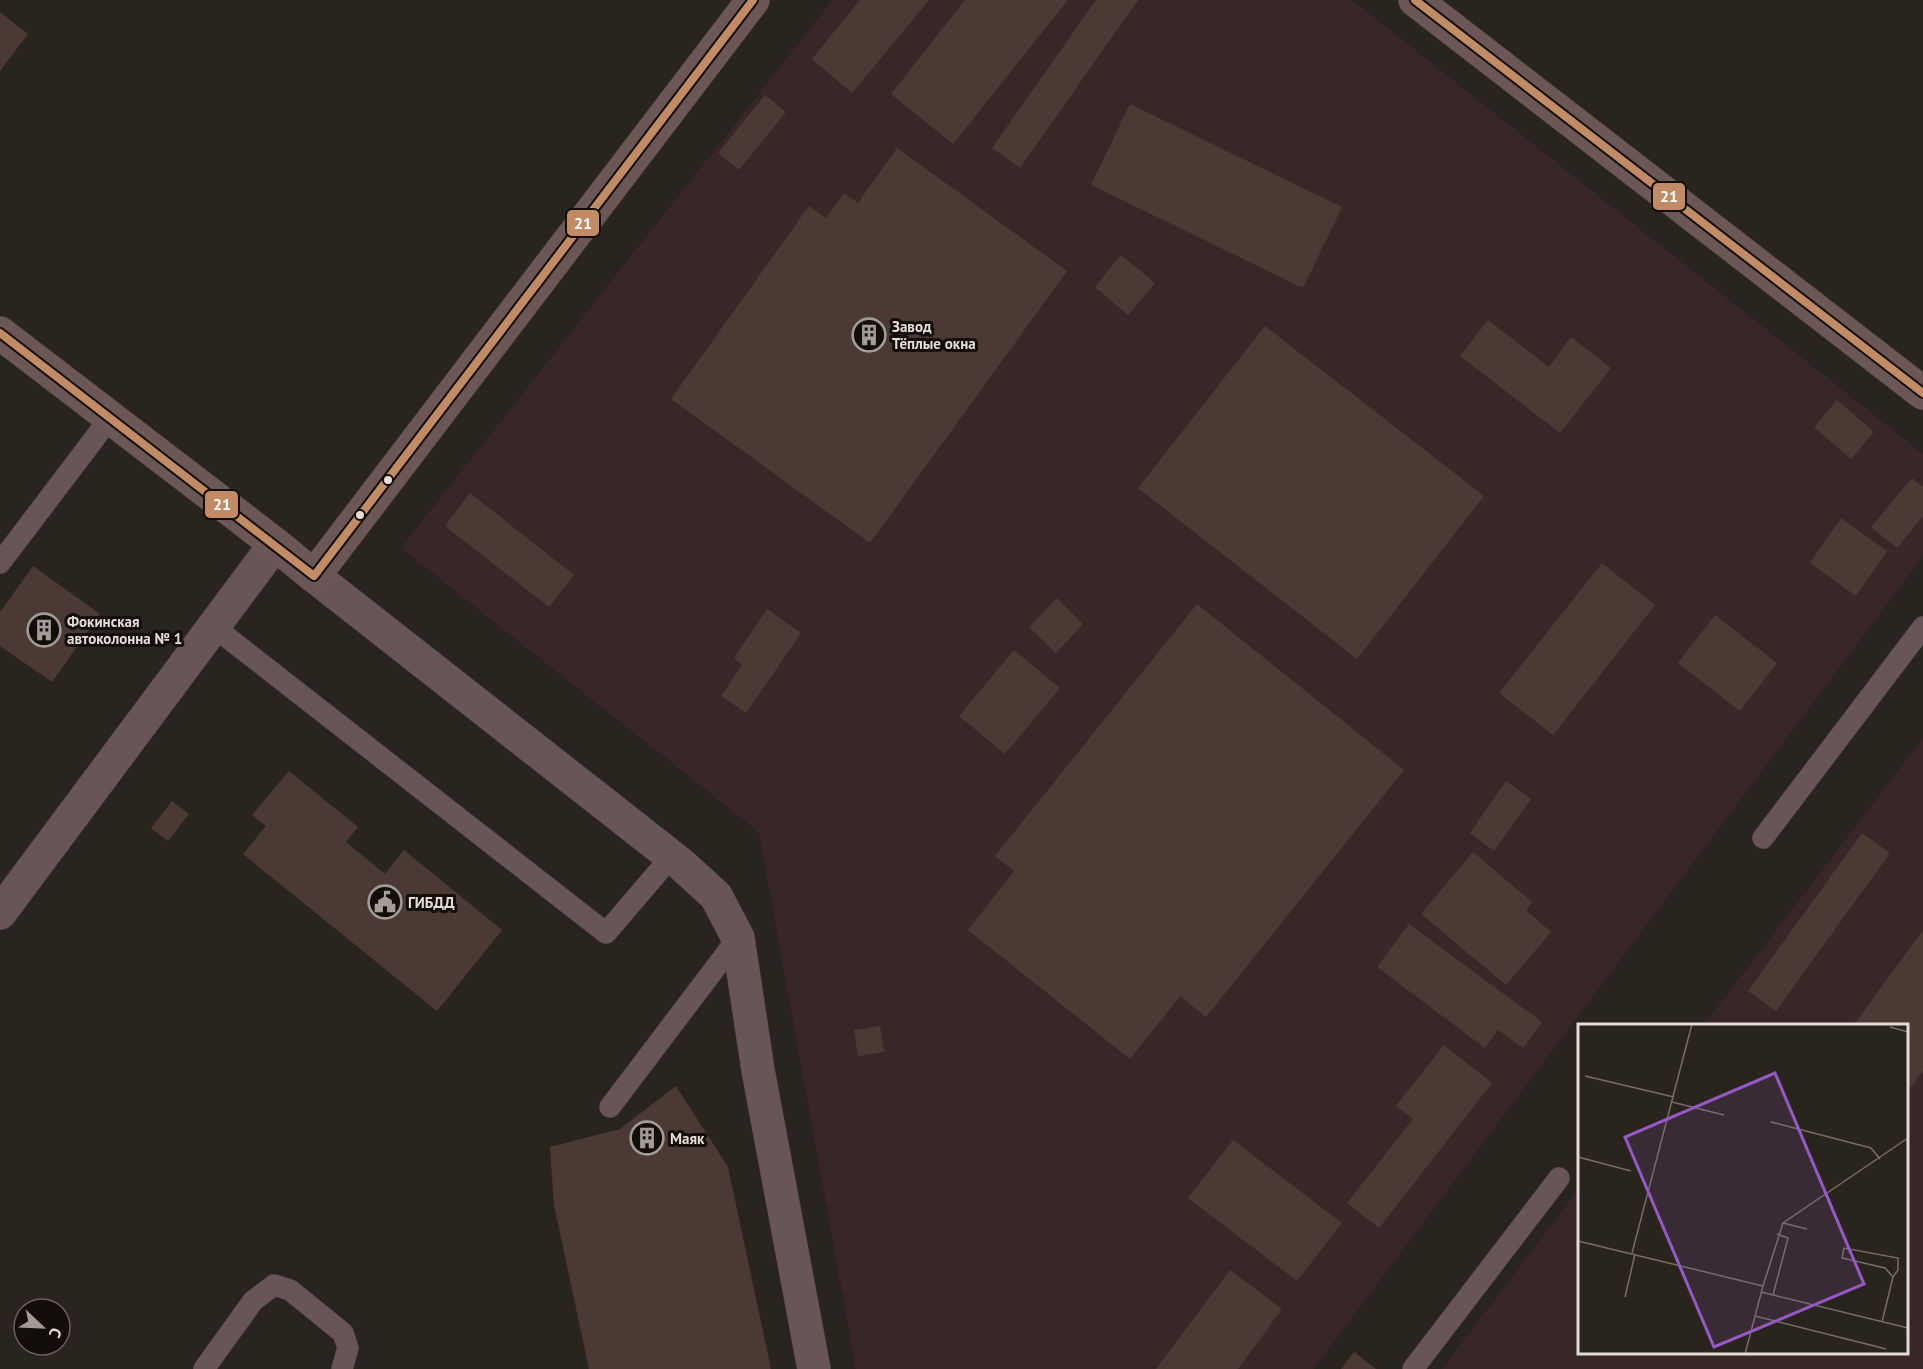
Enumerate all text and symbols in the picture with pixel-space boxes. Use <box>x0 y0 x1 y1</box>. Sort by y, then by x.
line badge: 21 <box>1652 182 1686 211</box>
text: 21 <box>1660 186 1678 206</box>
line badge: 21 <box>566 209 600 237</box>
text: 21 <box>574 213 592 233</box>
building icon: Завод Тёплые окна <box>851 317 887 353</box>
place label: Завод Тёплые окна <box>892 317 976 353</box>
unlabelled marker <box>382 474 394 486</box>
line badge: 21 <box>204 490 239 519</box>
text: 21 <box>213 494 231 514</box>
unlabelled marker <box>354 509 366 521</box>
building icon: Фокинская автоколонна № 1 <box>26 612 62 648</box>
place label: Фокинская автоколонна № 1 <box>67 612 182 648</box>
public building icon: ГИБДД <box>367 884 403 920</box>
place label: ГИБДД <box>408 893 455 912</box>
inset map <box>1578 1024 1908 1354</box>
building icon: Маяк <box>629 1120 665 1156</box>
place label: Маяк <box>670 1129 705 1148</box>
north arrow <box>12 1297 72 1357</box>
text: С <box>45 1325 67 1341</box>

